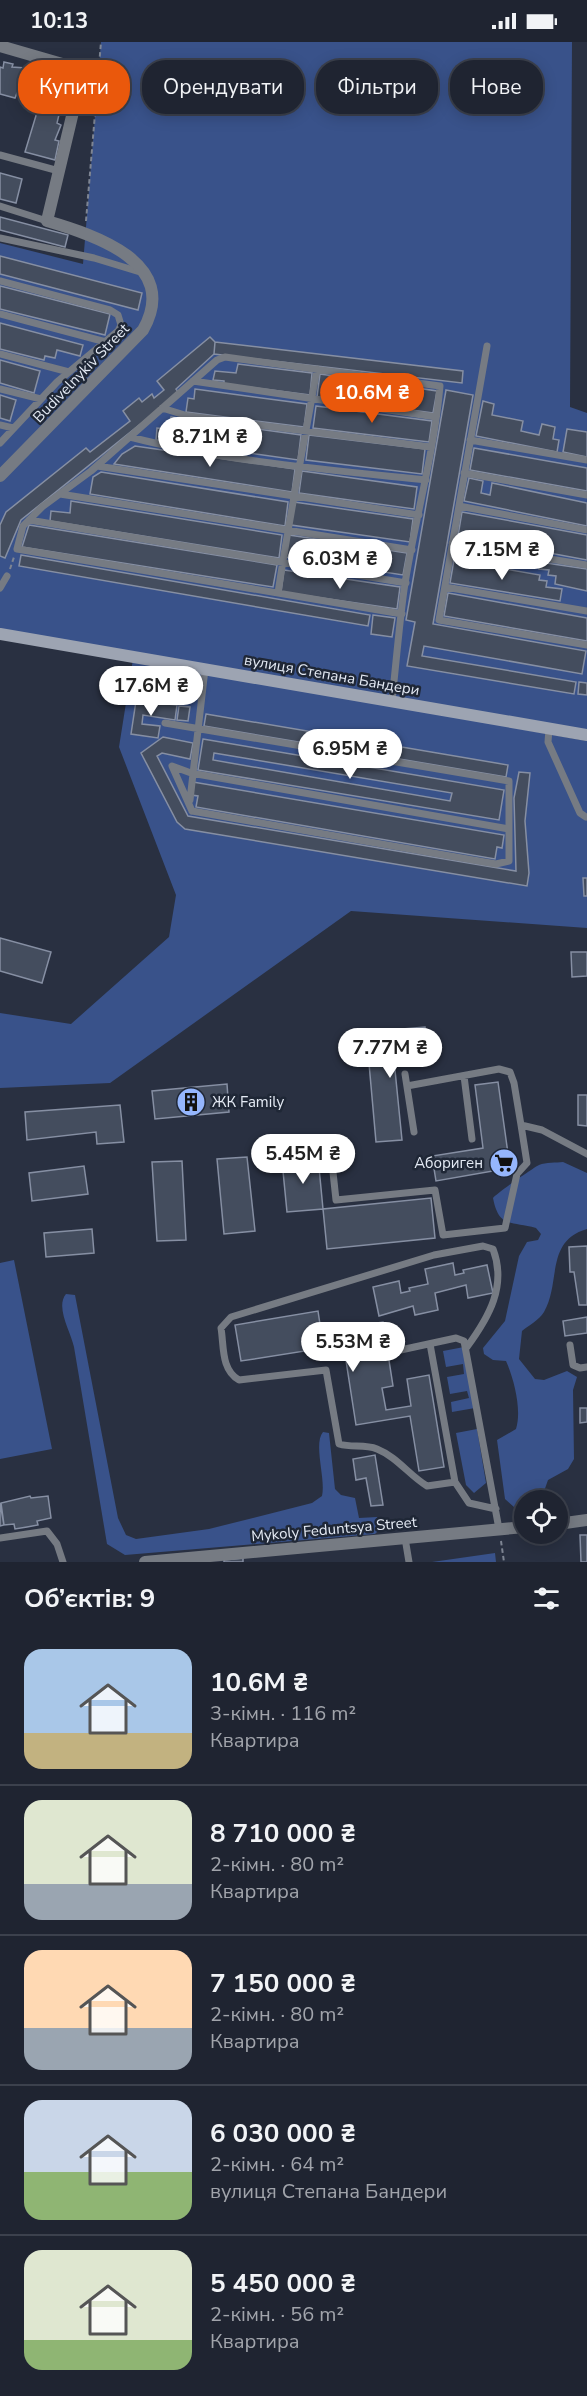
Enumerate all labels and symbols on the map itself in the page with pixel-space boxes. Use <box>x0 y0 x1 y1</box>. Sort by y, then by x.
street label: Budivelnykiv Street <box>28 319 134 427</box>
pin: 10.6M ₴ <box>317 373 427 424</box>
pin: 8.71M ₴ <box>155 417 265 468</box>
pin: 7.15M ₴ <box>447 530 557 581</box>
pin: 6.03M ₴ <box>285 539 395 590</box>
street label: вулиця Степана Бандери <box>243 650 421 700</box>
pin: 17.6M ₴ <box>96 666 206 717</box>
pin: 6.95M ₴ <box>295 729 405 780</box>
pin: 7.77M ₴ <box>335 1028 445 1079</box>
building icon: ЖК Family <box>175 1086 207 1118</box>
place label: ЖК Family <box>212 1092 284 1112</box>
pin: 5.45M ₴ <box>248 1134 358 1185</box>
supermarket icon: Абориген <box>488 1147 520 1179</box>
place label: Абориген <box>414 1153 483 1173</box>
pin: 5.53M ₴ <box>298 1322 408 1373</box>
street label: Mykoly Feduntsya Street <box>250 1512 418 1546</box>

